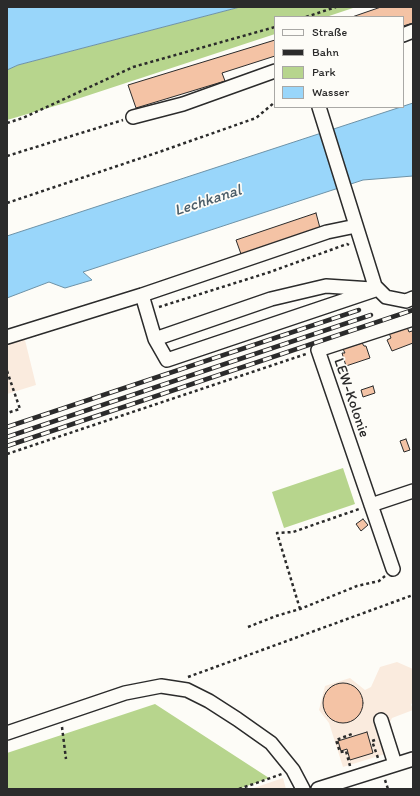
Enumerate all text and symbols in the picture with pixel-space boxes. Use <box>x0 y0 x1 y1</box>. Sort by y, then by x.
legend <box>274 16 404 108</box>
text: Straße <box>312 25 347 39</box>
text: Bahn <box>312 45 339 59</box>
text: Park <box>312 65 336 79</box>
text: Wasser <box>312 85 349 99</box>
water label: Lechkanal <box>172 181 244 221</box>
street label: LEW-Kolonie <box>329 356 373 440</box>

